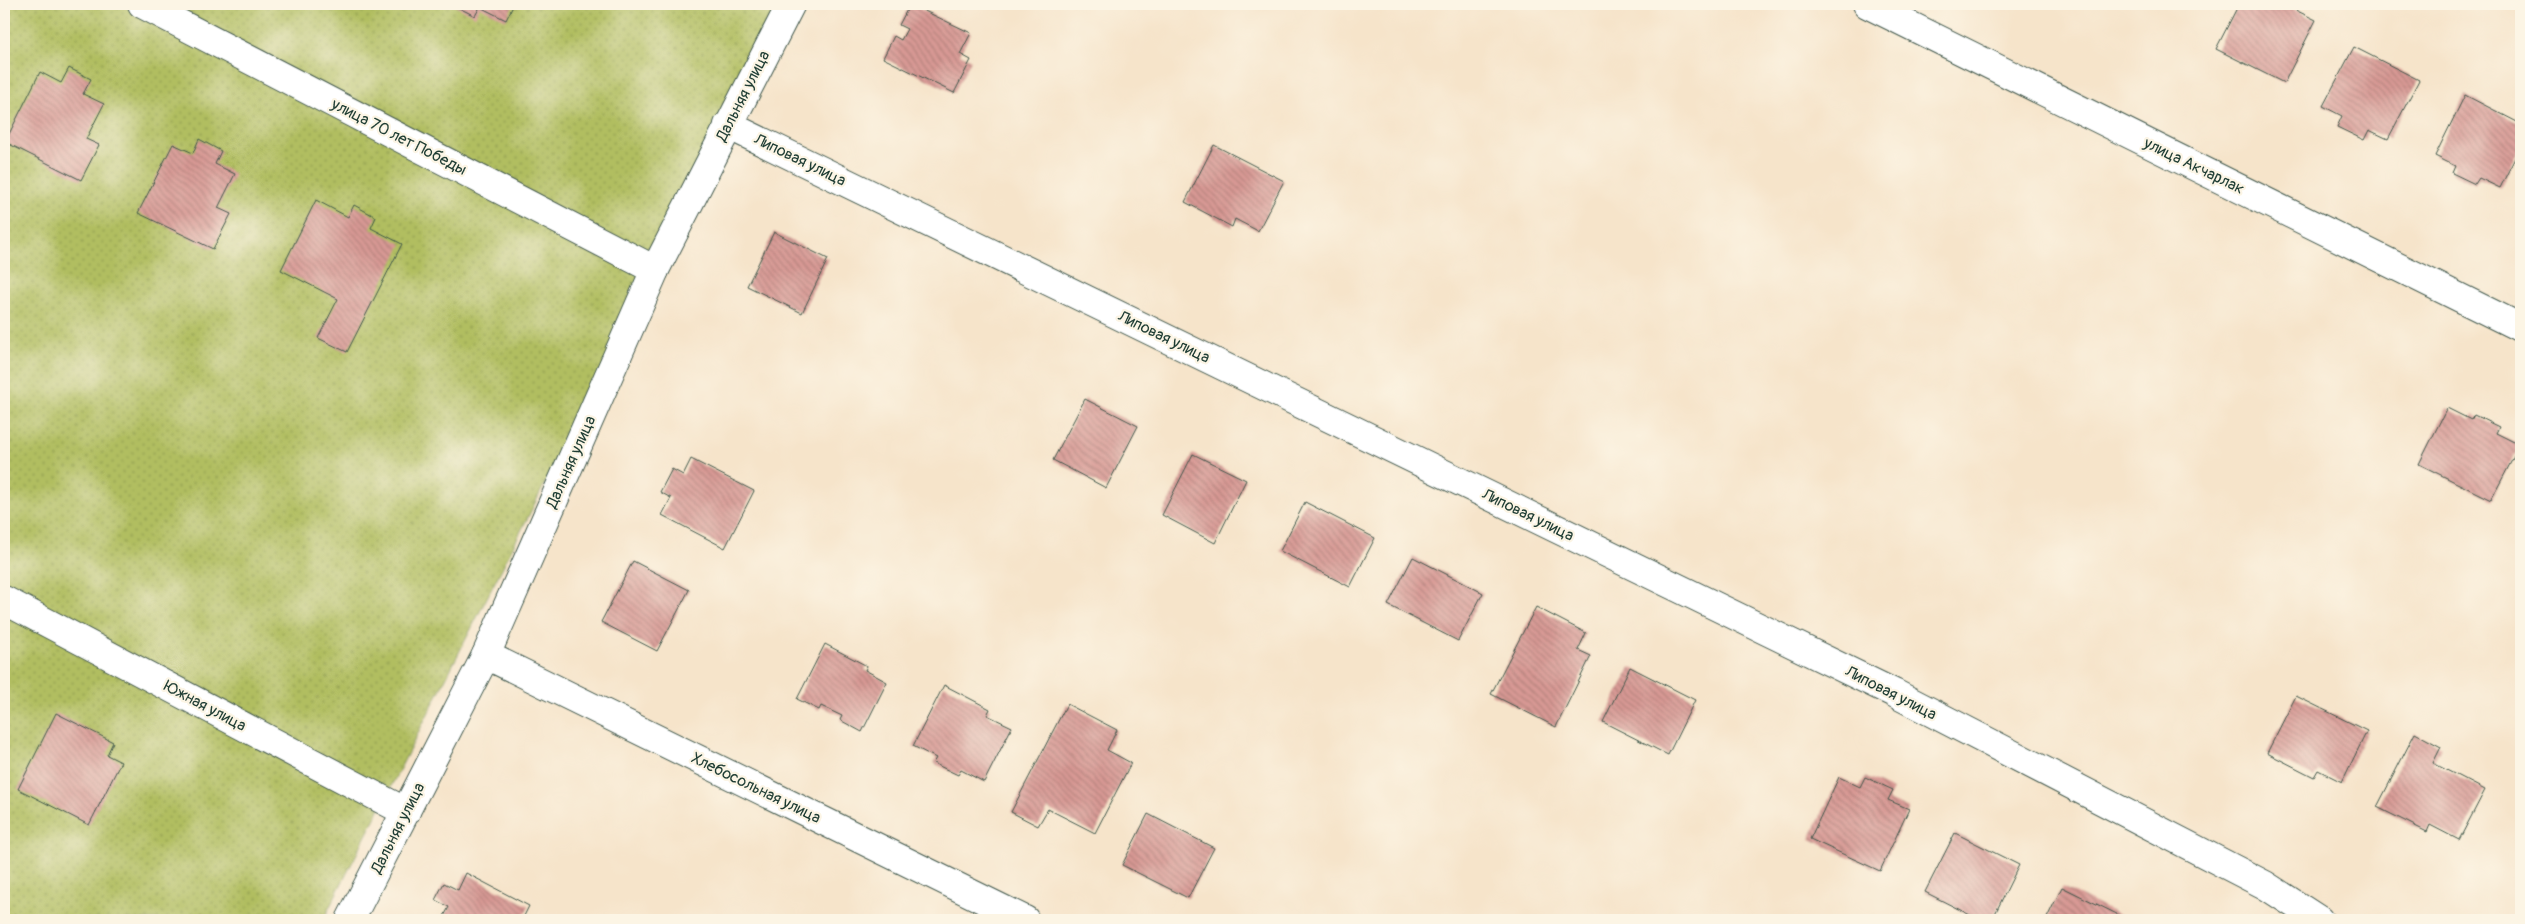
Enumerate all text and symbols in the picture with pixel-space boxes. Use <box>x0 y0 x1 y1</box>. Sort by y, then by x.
street label: Дальняя улица <box>711 47 774 146</box>
street label: улица 70 лет Победы <box>327 94 470 180</box>
street label: Липовая улица <box>750 129 849 191</box>
street label: улица Акчарлак <box>2140 133 2247 199</box>
street label: Липовая улица <box>1114 306 1213 368</box>
street label: Дальняя улица <box>541 413 600 512</box>
street label: Липовая улица <box>1478 484 1577 546</box>
street label: Липовая улица <box>1841 661 1940 725</box>
street label: Южная улица <box>160 676 250 736</box>
street label: Хлебосольная улица <box>688 748 824 828</box>
street label: Дальняя улица <box>366 779 429 878</box>

